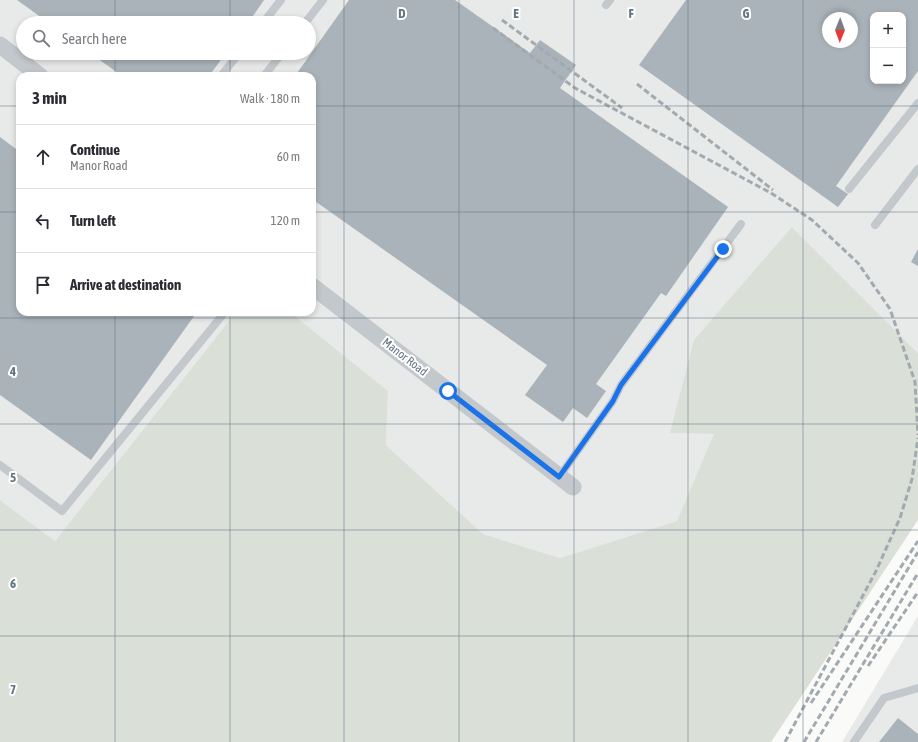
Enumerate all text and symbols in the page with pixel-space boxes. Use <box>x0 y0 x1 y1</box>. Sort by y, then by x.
text: D <box>398 6 406 21</box>
text: E <box>513 6 519 21</box>
text: F <box>628 6 634 21</box>
text: G <box>743 6 750 21</box>
north arrow <box>822 12 858 48</box>
map controls <box>870 12 906 84</box>
button: + <box>870 12 906 48</box>
search box <box>16 16 316 60</box>
icon: search <box>30 27 52 49</box>
text: Search here <box>62 30 127 47</box>
button: − <box>870 48 906 84</box>
text: 3 min <box>32 88 67 108</box>
text: Walk · 180 m <box>240 91 300 106</box>
text: Continue <box>70 141 120 158</box>
icon: ahead <box>32 146 54 168</box>
text: 60 m <box>277 149 300 164</box>
text: Manor Road <box>70 158 128 173</box>
icon: left <box>32 210 54 232</box>
text: Turn left <box>70 212 116 229</box>
text: 120 m <box>271 213 300 228</box>
route end <box>714 240 732 258</box>
icon: arrive <box>32 274 54 296</box>
text: Arrive at destination <box>70 276 181 293</box>
street label: Manor Road <box>380 335 430 379</box>
text: 4 <box>9 364 16 379</box>
route start <box>439 382 457 400</box>
text: 5 <box>10 470 16 485</box>
text: 6 <box>10 576 16 591</box>
text: 7 <box>10 682 16 697</box>

